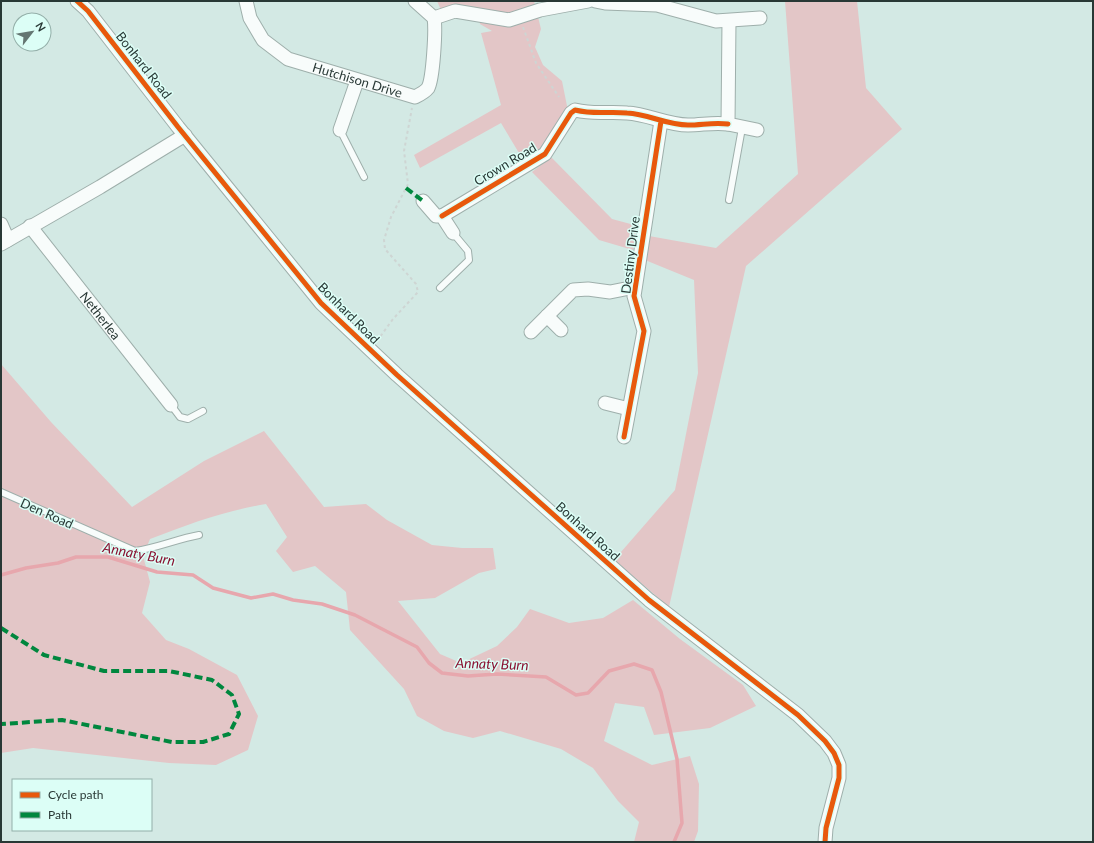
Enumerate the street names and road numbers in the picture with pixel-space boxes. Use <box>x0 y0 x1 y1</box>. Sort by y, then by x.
street label: Bonhard Road <box>113 28 175 102</box>
street label: Hutchison Drive <box>311 59 404 101</box>
street label: Crown Road <box>471 139 539 189</box>
street label: Destiny Drive <box>617 215 643 295</box>
street label: Bonhard Road <box>315 279 383 347</box>
street label: Netherlea <box>77 288 124 343</box>
street label: Den Road <box>18 494 76 532</box>
street label: Bonhard Road <box>553 498 623 564</box>

